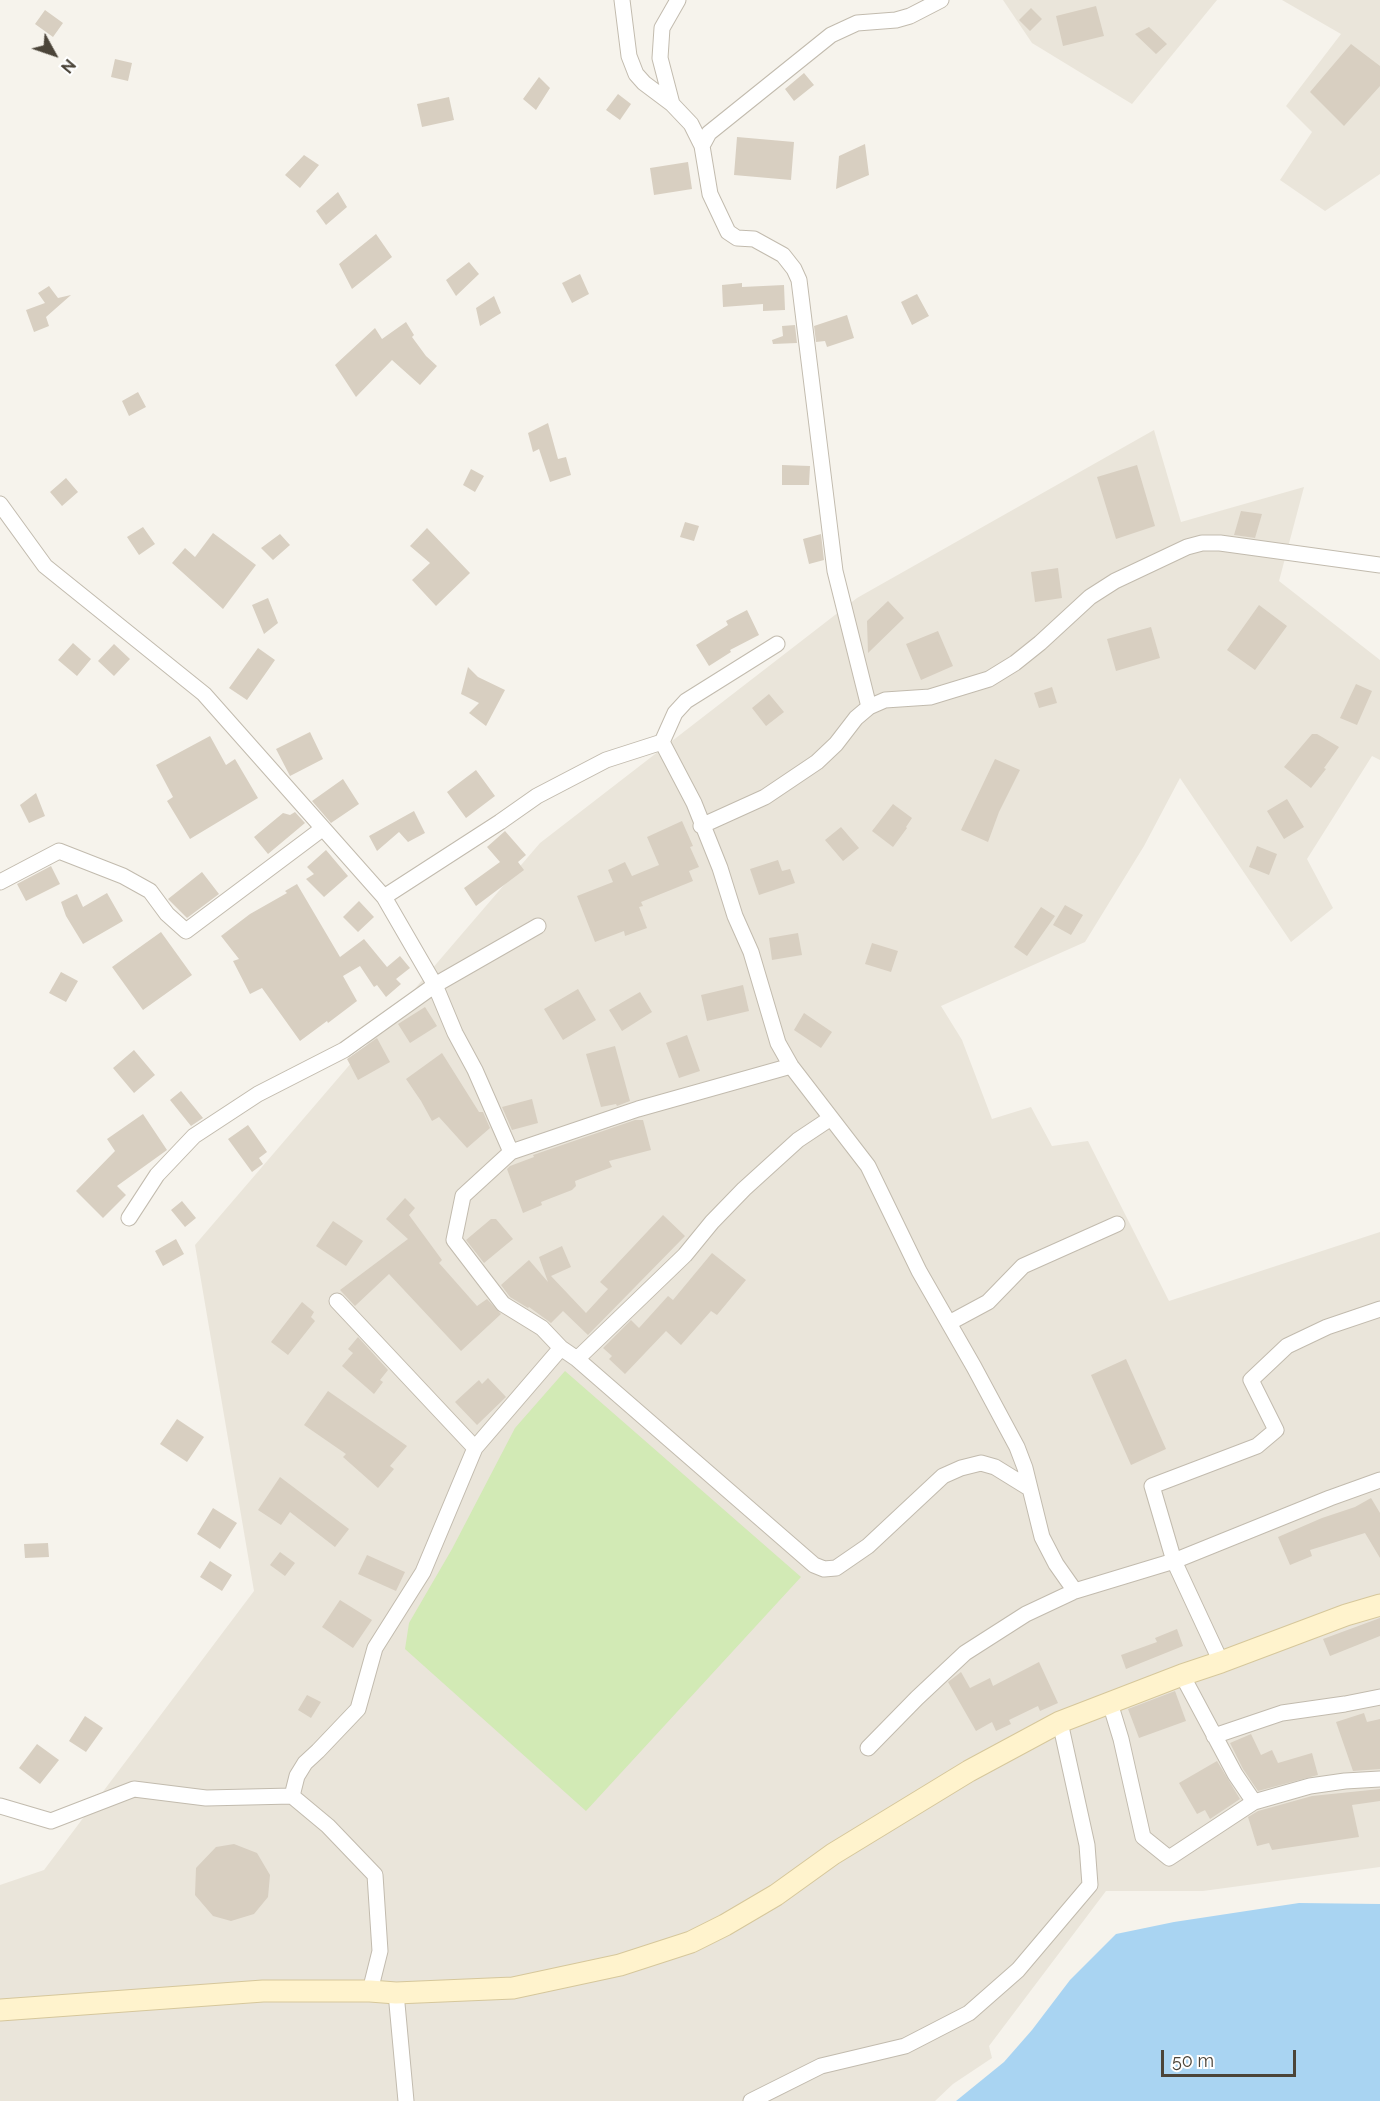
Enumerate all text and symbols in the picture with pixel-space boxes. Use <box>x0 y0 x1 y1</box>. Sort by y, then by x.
north arrow <box>24 24 84 84</box>
text: N <box>57 55 79 77</box>
scale bar <box>1164 2038 1299 2076</box>
text: 50 m <box>1172 2050 1214 2071</box>

